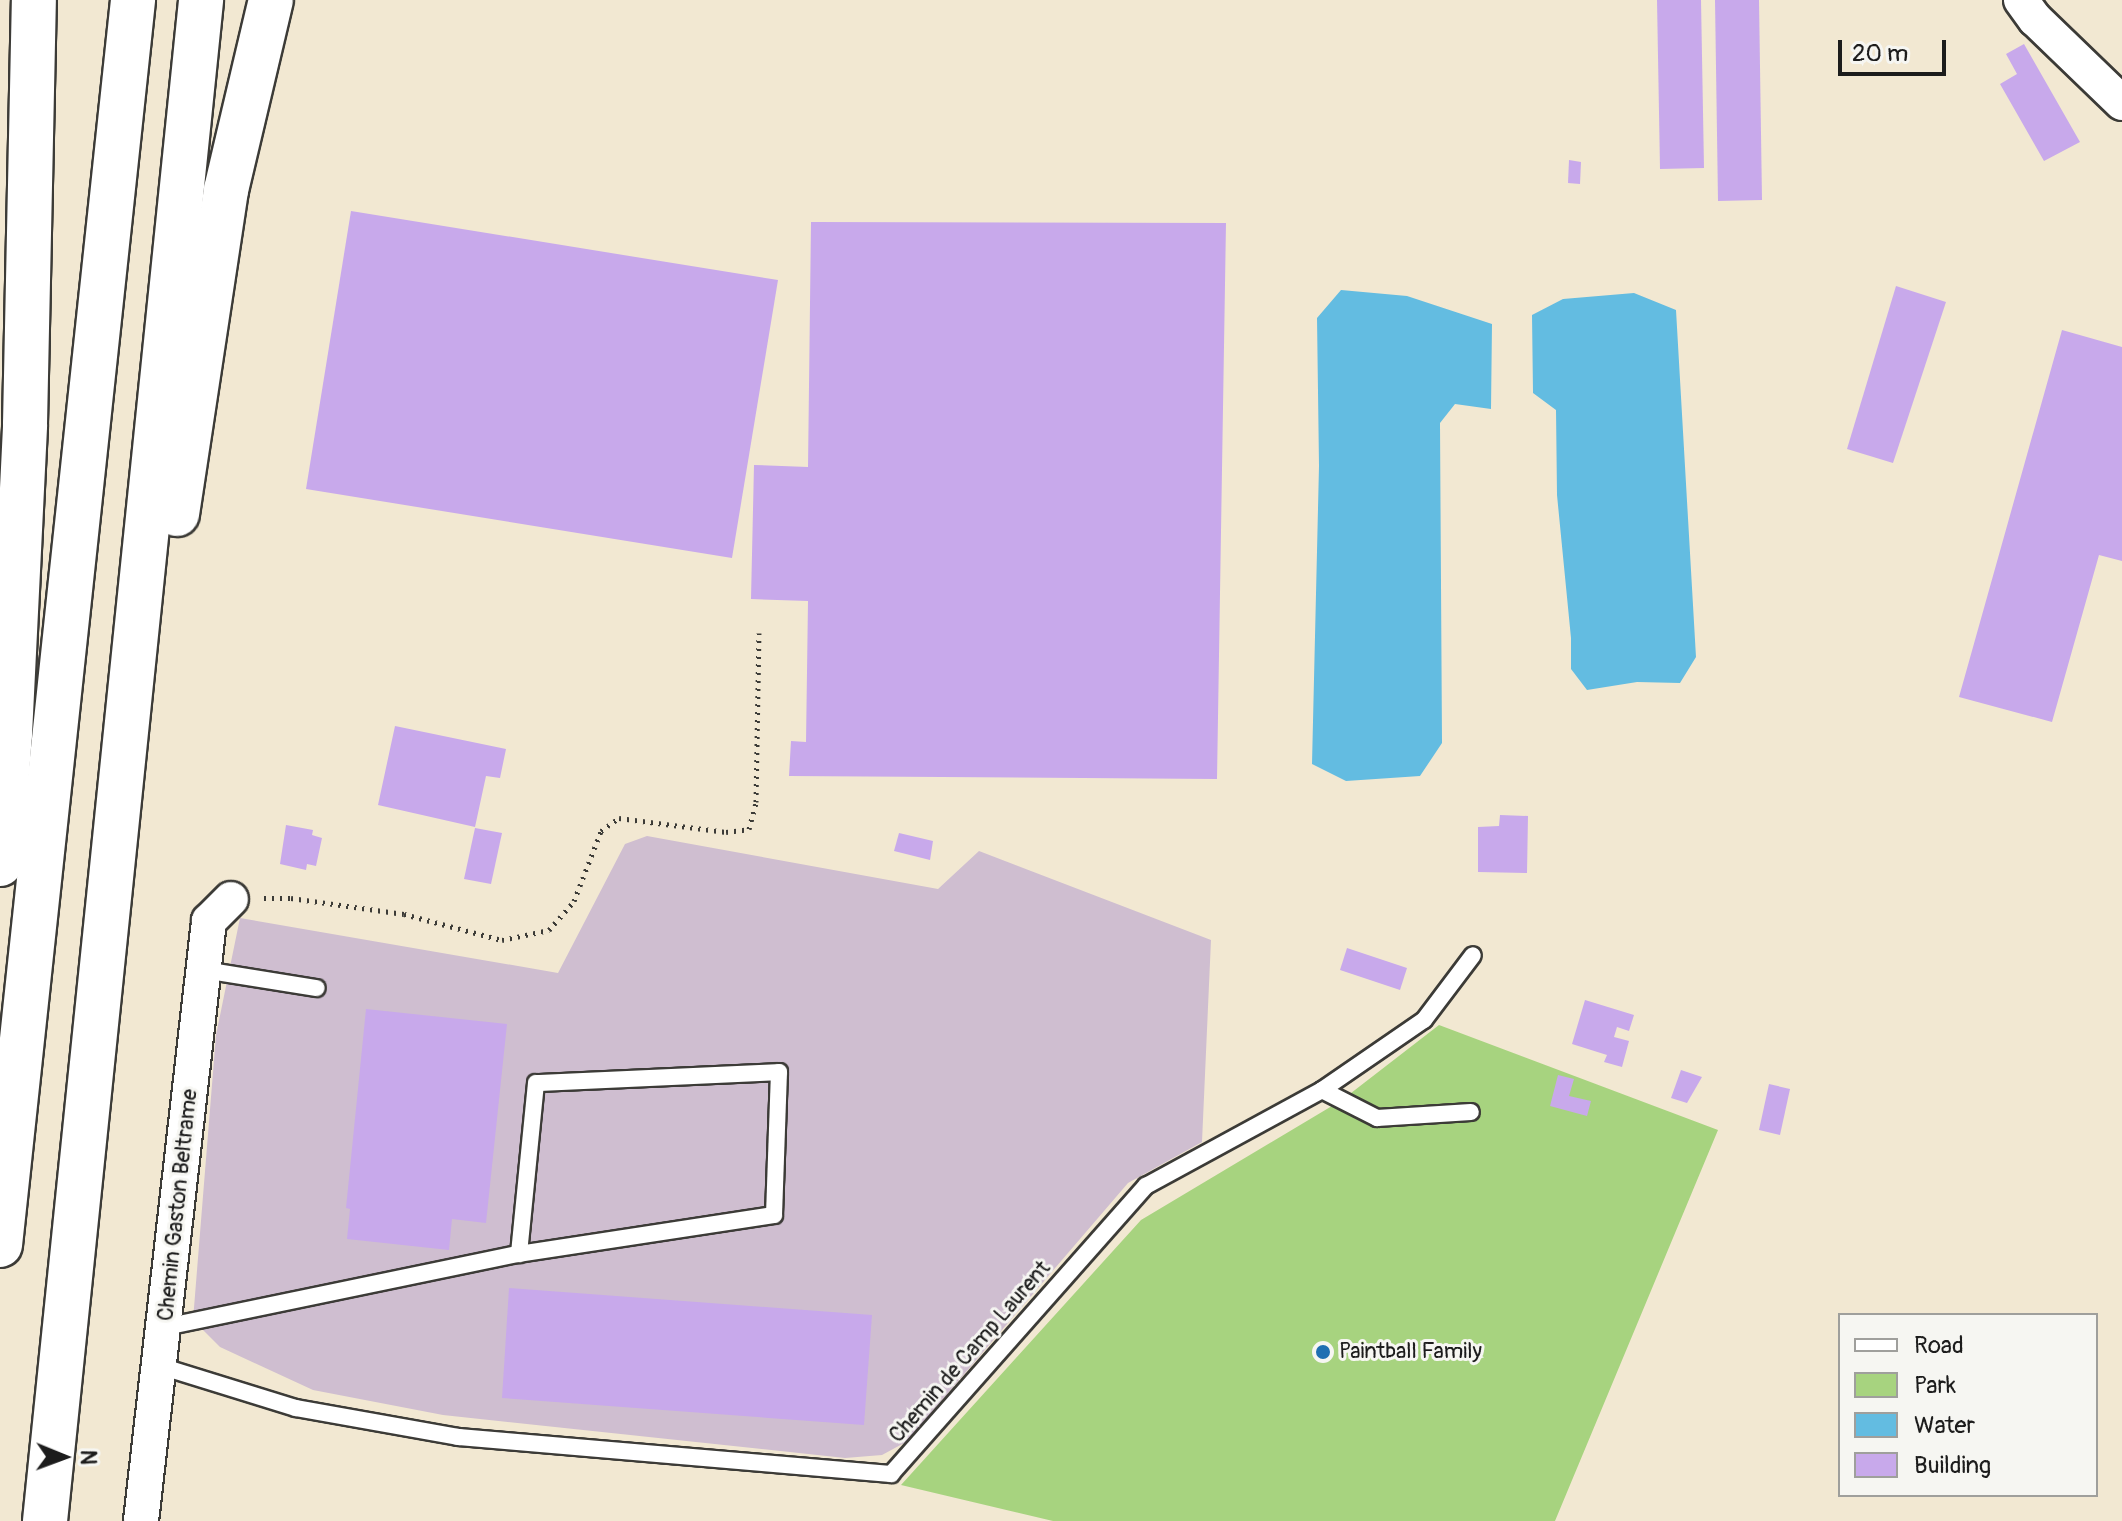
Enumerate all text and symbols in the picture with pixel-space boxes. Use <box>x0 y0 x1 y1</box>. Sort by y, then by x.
scale bar <box>1842 24 1950 74</box>
text: 20 m <box>1852 39 1908 68</box>
street label: Chemin Gaston Beltrame <box>153 1088 203 1322</box>
street label: Chemin de Camp Laurent <box>884 1256 1056 1448</box>
legend <box>1838 1313 2098 1497</box>
text: Road <box>1914 1331 1964 1360</box>
place label: Paintball Family <box>1339 1339 1482 1365</box>
marker: Paintball Family <box>1314 1343 1332 1361</box>
text: Park <box>1914 1371 1956 1400</box>
text: Water <box>1914 1411 1975 1440</box>
north arrow <box>24 1417 104 1497</box>
text: N <box>74 1450 102 1465</box>
text: Building <box>1914 1451 1991 1480</box>

